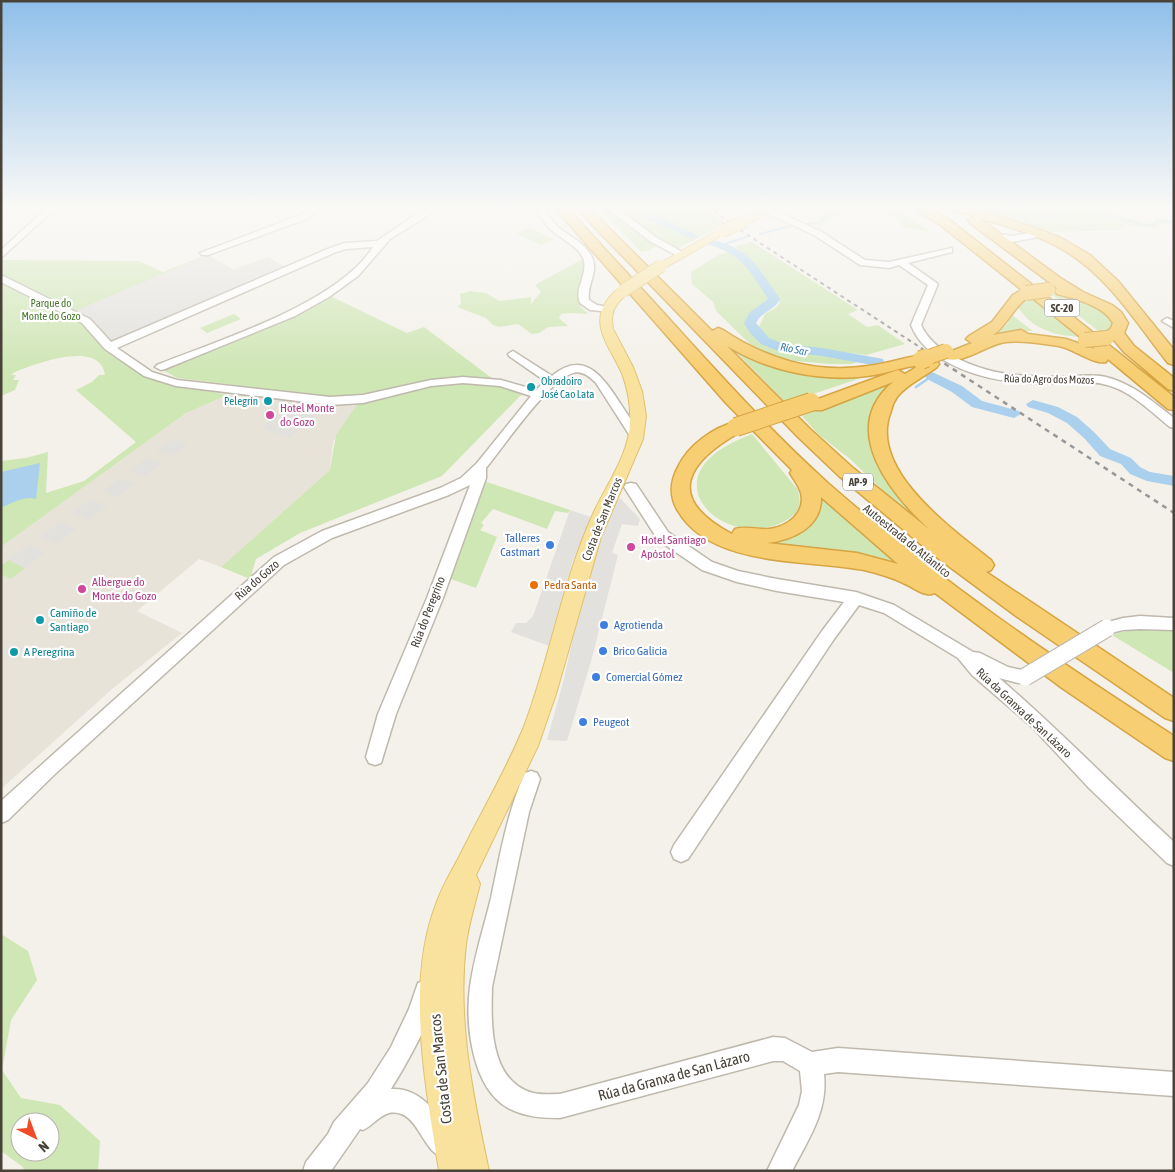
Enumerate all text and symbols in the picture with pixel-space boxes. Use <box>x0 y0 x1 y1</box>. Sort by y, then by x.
park label: Parque do Monte do Gozo <box>21 297 81 322</box>
road number: SC-20 <box>1044 300 1080 316</box>
water label: Río Sar <box>779 340 809 358</box>
street label: Rúa do Agro dos Mozos <box>1004 372 1094 386</box>
place label: Obradoiro José Cao Lata <box>541 375 594 400</box>
marker: Obradoiro José Cao Lata <box>525 381 537 393</box>
place label: Pelegrín <box>224 395 258 407</box>
marker: Pelegrín <box>262 395 274 407</box>
place label: Hotel Monte do Gozo <box>280 401 335 429</box>
marker: Hotel Monte do Gozo <box>264 409 276 421</box>
road number: AP-9 <box>843 474 873 491</box>
street label: Costa de San Marcos <box>579 475 625 563</box>
street label: Autoestrada do Atlántico <box>860 501 954 581</box>
place label: Talleres Castmart <box>500 531 541 559</box>
place label: Hotel Santiago Apóstol <box>641 533 706 561</box>
marker: Talleres Castmart <box>544 539 556 551</box>
marker: Hotel Santiago Apóstol <box>625 541 637 553</box>
street label: Rúa do Gozo <box>232 557 282 603</box>
street label: Rúa do Peregrino <box>408 574 448 650</box>
place label: Albergue do Monte do Gozo <box>92 575 157 603</box>
place label: Pedra Santa <box>544 578 597 592</box>
marker: Pedra Santa <box>528 579 540 591</box>
marker: Albergue do Monte do Gozo <box>76 583 88 595</box>
place label: Camiño de Santiago <box>50 606 97 634</box>
marker: Camiño de Santiago <box>34 614 46 626</box>
place label: Agrotienda <box>614 618 663 632</box>
marker: Agrotienda <box>598 619 610 631</box>
place label: Brico Galicia <box>613 644 667 658</box>
place label: A Peregrina <box>24 645 75 659</box>
marker: Brico Galicia <box>597 645 609 657</box>
marker: A Peregrina <box>8 646 20 658</box>
street label: Rúa da Granxa de San Lázaro <box>973 665 1075 761</box>
place label: Comercial Gómez <box>606 670 683 684</box>
marker: Comercial Gómez <box>590 671 602 683</box>
place label: Peugeot <box>593 715 630 729</box>
marker: Peugeot <box>577 716 589 728</box>
street label: Costa de San Marcos <box>426 1013 455 1125</box>
street label: Rúa da Granxa de San Lázaro <box>596 1047 752 1104</box>
north arrow <box>10 1112 60 1162</box>
text: N <box>35 1138 52 1155</box>

